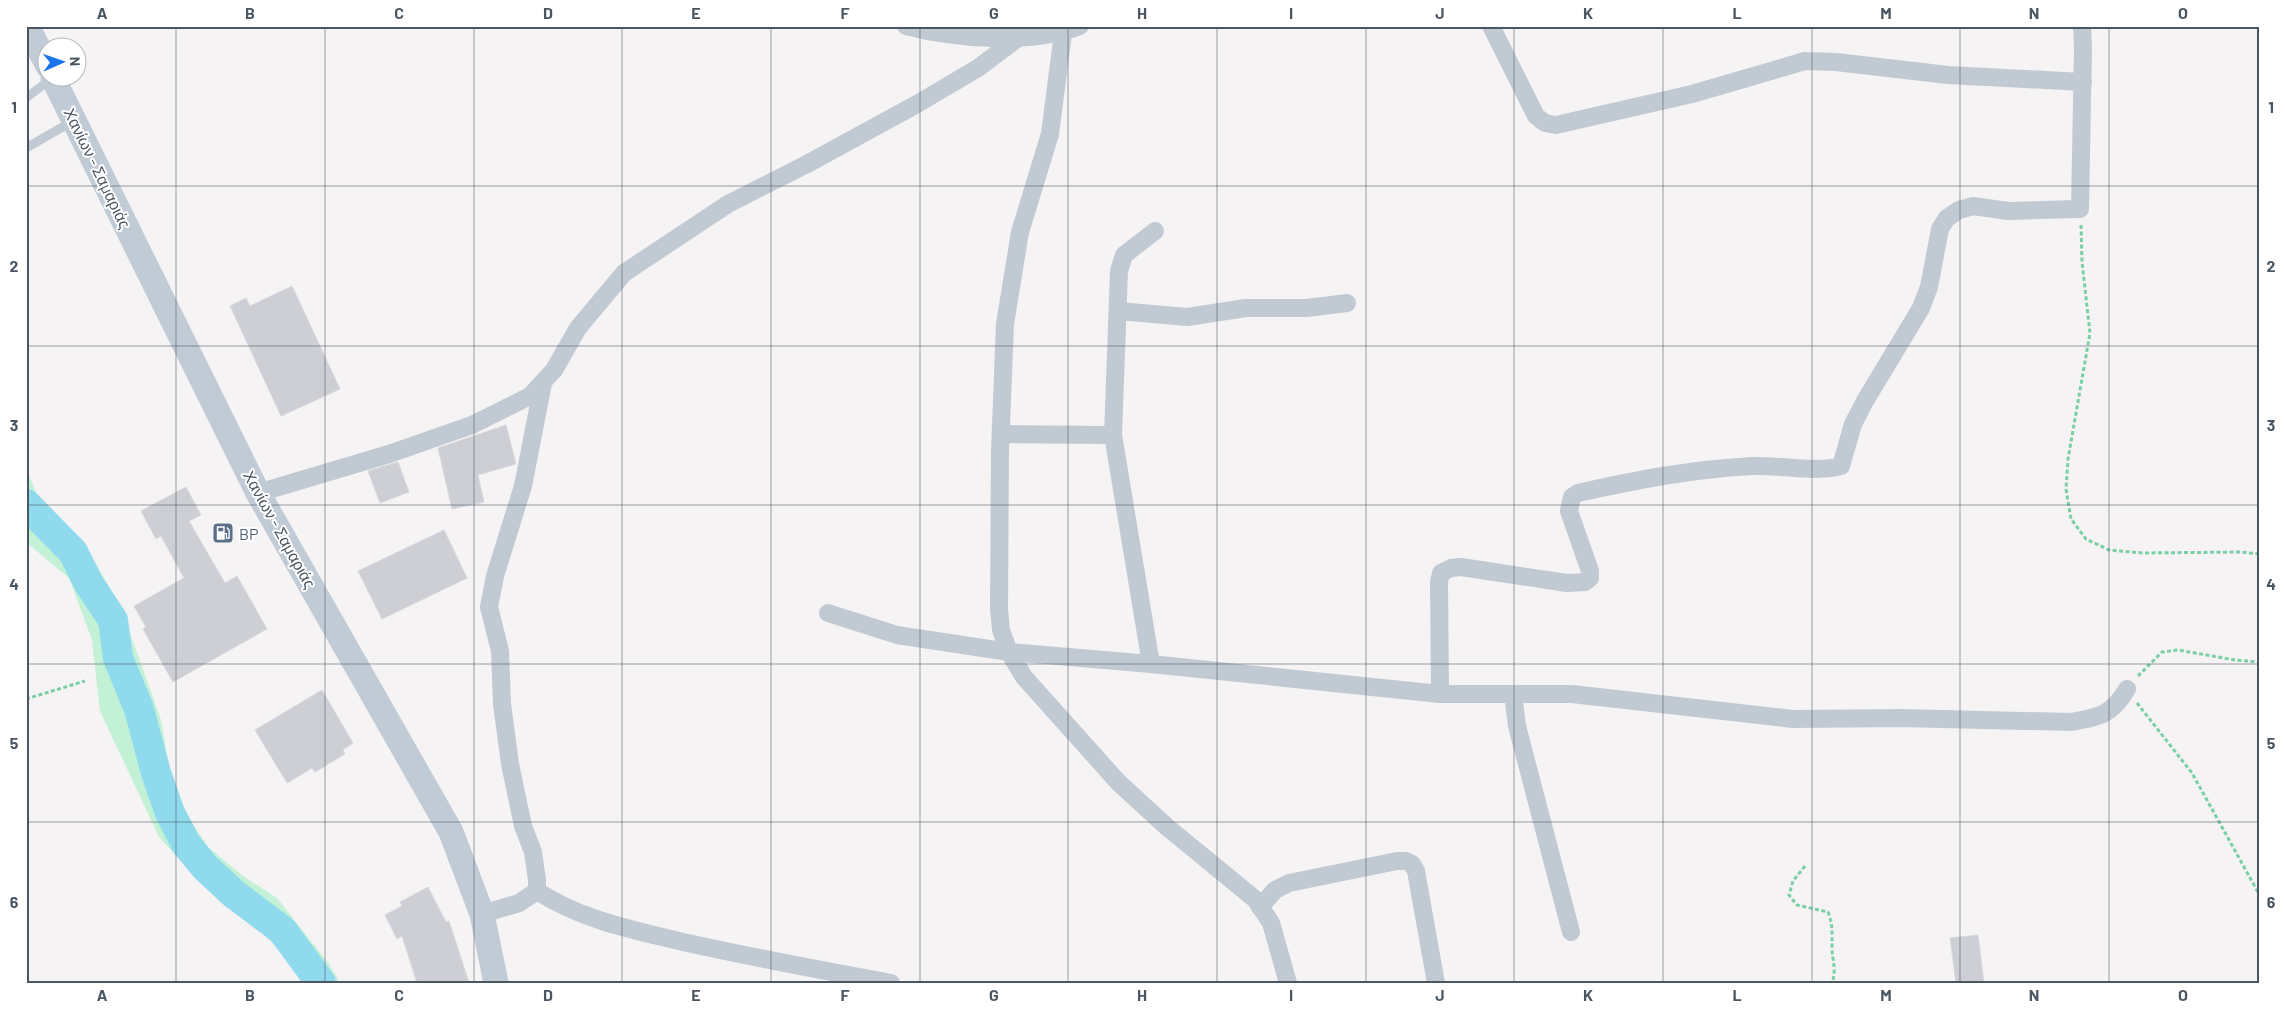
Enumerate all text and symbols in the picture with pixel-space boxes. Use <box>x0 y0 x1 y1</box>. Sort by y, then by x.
text: A <box>97 3 108 22</box>
text: B <box>245 3 255 22</box>
text: C <box>394 3 404 22</box>
text: D <box>543 3 553 22</box>
text: E <box>691 3 701 22</box>
text: F <box>841 3 850 22</box>
text: G <box>989 3 999 22</box>
text: H <box>1137 3 1147 22</box>
text: I <box>1289 3 1293 22</box>
text: J <box>1435 3 1445 22</box>
text: K <box>1583 3 1593 22</box>
text: L <box>1732 3 1742 22</box>
text: M <box>1880 3 1892 22</box>
text: N <box>2029 3 2039 22</box>
text: O <box>2178 3 2188 22</box>
north arrow <box>38 38 88 88</box>
text: N <box>67 57 84 66</box>
text: 1 <box>11 97 17 116</box>
text: 1 <box>2268 97 2274 116</box>
street label: Χανίων - Σαμαριάς <box>61 105 135 231</box>
text: 2 <box>10 256 19 275</box>
text: 2 <box>2267 256 2276 275</box>
text: 3 <box>10 415 18 434</box>
text: 3 <box>2267 415 2275 434</box>
street label: Χανίων - Σαμαριάς <box>240 467 320 591</box>
fuel station icon: BP <box>211 521 235 545</box>
place label: BP <box>239 524 259 543</box>
text: 4 <box>9 574 19 593</box>
text: 4 <box>2266 574 2276 593</box>
text: 5 <box>10 733 19 752</box>
text: 5 <box>2267 733 2276 752</box>
text: 6 <box>10 892 19 911</box>
text: 6 <box>2267 892 2276 911</box>
text: A <box>97 985 108 1004</box>
text: B <box>245 985 255 1004</box>
text: C <box>394 985 404 1004</box>
text: D <box>543 985 553 1004</box>
text: E <box>691 985 701 1004</box>
text: F <box>841 985 850 1004</box>
text: G <box>989 985 999 1004</box>
text: H <box>1137 985 1147 1004</box>
text: I <box>1289 985 1293 1004</box>
text: J <box>1435 985 1445 1004</box>
text: K <box>1583 985 1593 1004</box>
text: L <box>1732 985 1742 1004</box>
text: M <box>1880 985 1892 1004</box>
text: N <box>2029 985 2039 1004</box>
text: O <box>2178 985 2188 1004</box>

